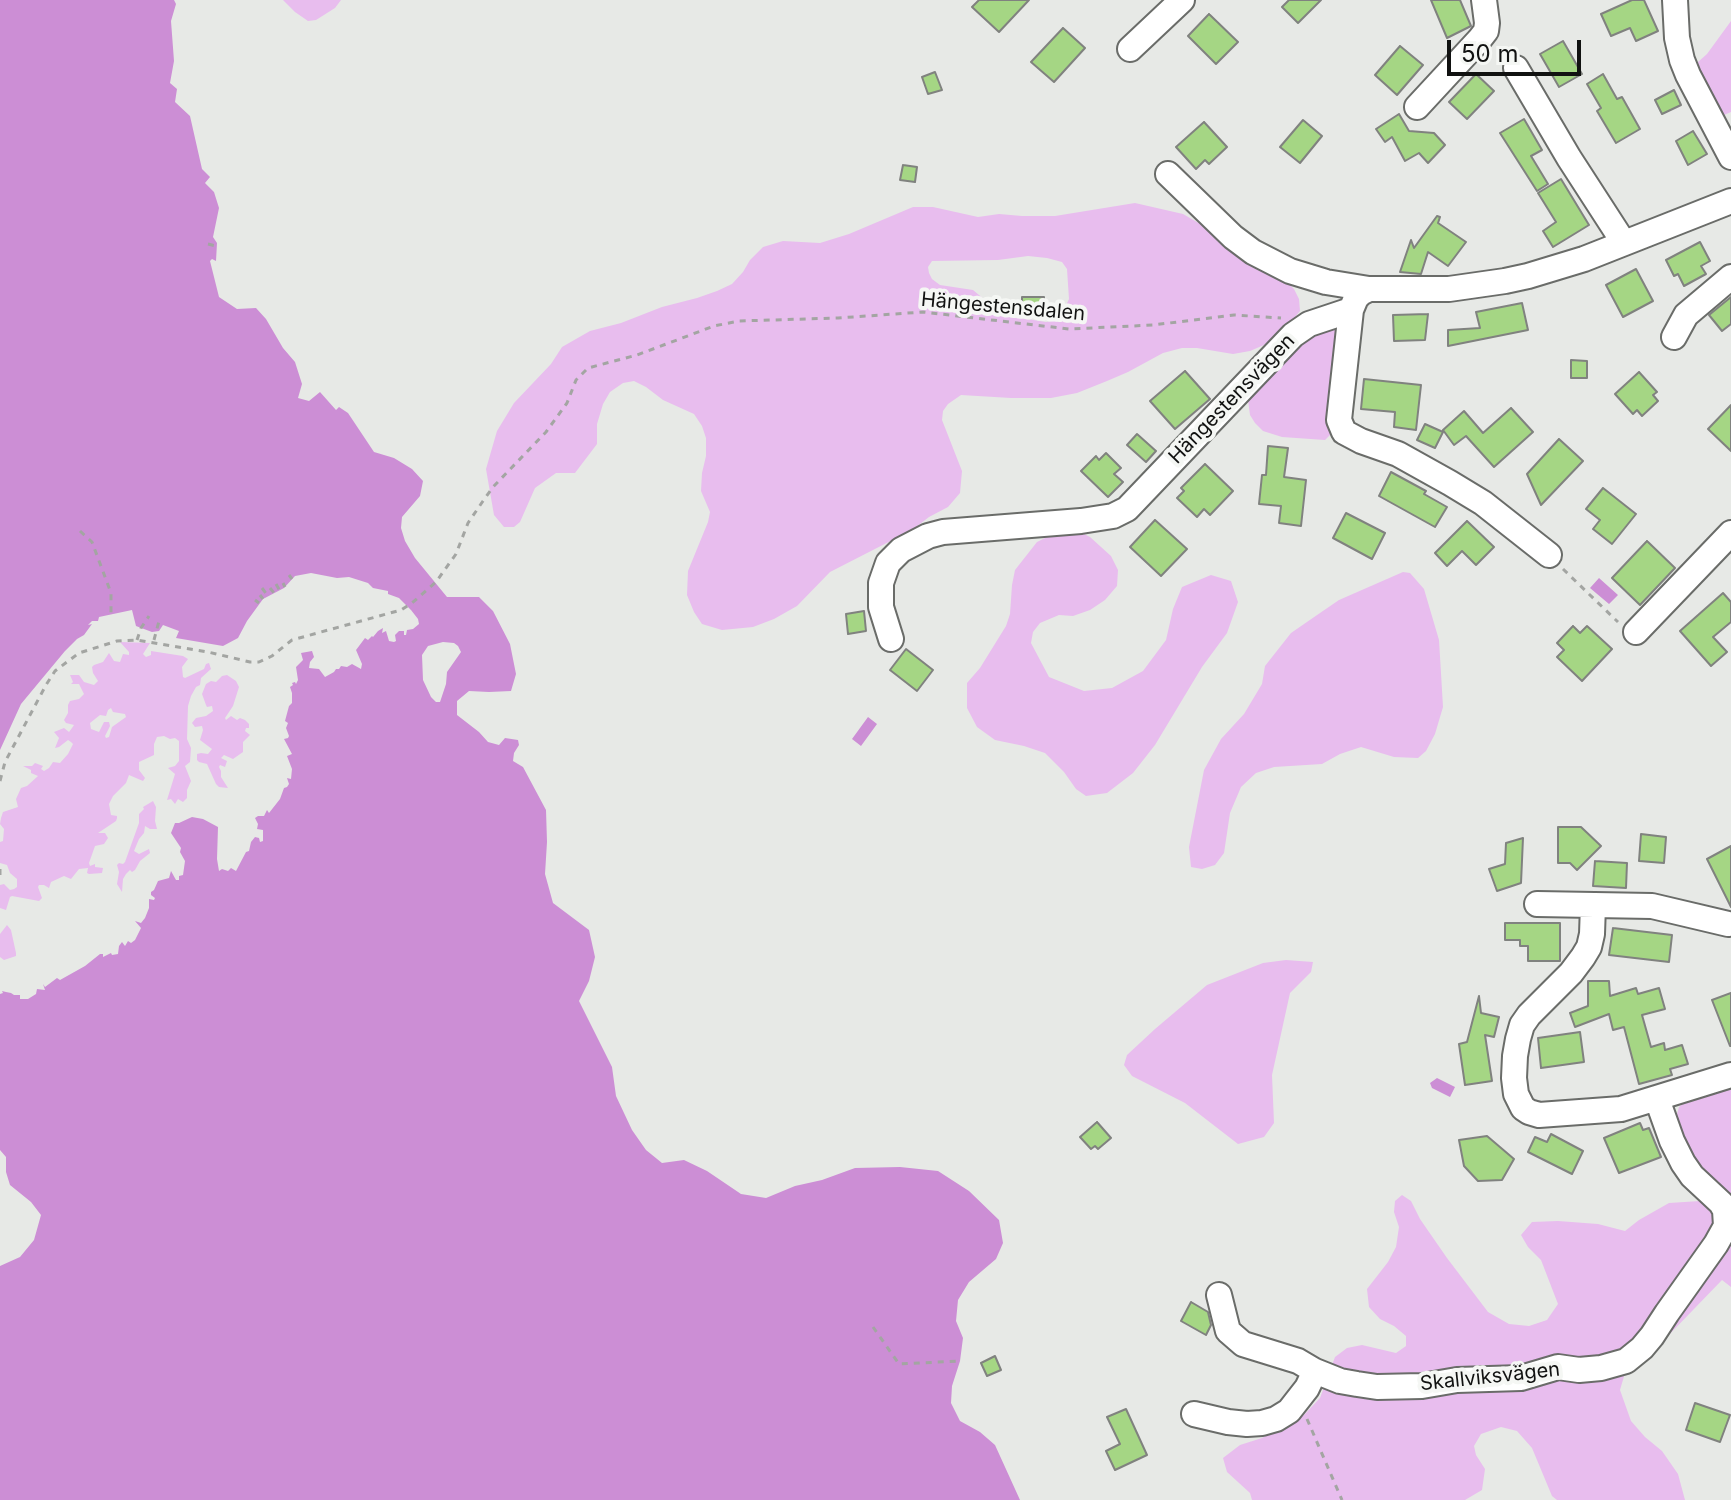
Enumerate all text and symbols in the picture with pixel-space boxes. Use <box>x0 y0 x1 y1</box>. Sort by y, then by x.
scale bar <box>1451 24 1585 74</box>
text: 50 m <box>1461 39 1519 68</box>
street label: Hängestensdalen <box>920 288 1086 326</box>
street label: Hängestensvägen <box>1164 329 1300 469</box>
street label: Skallviksvägen <box>1419 1358 1561 1396</box>

